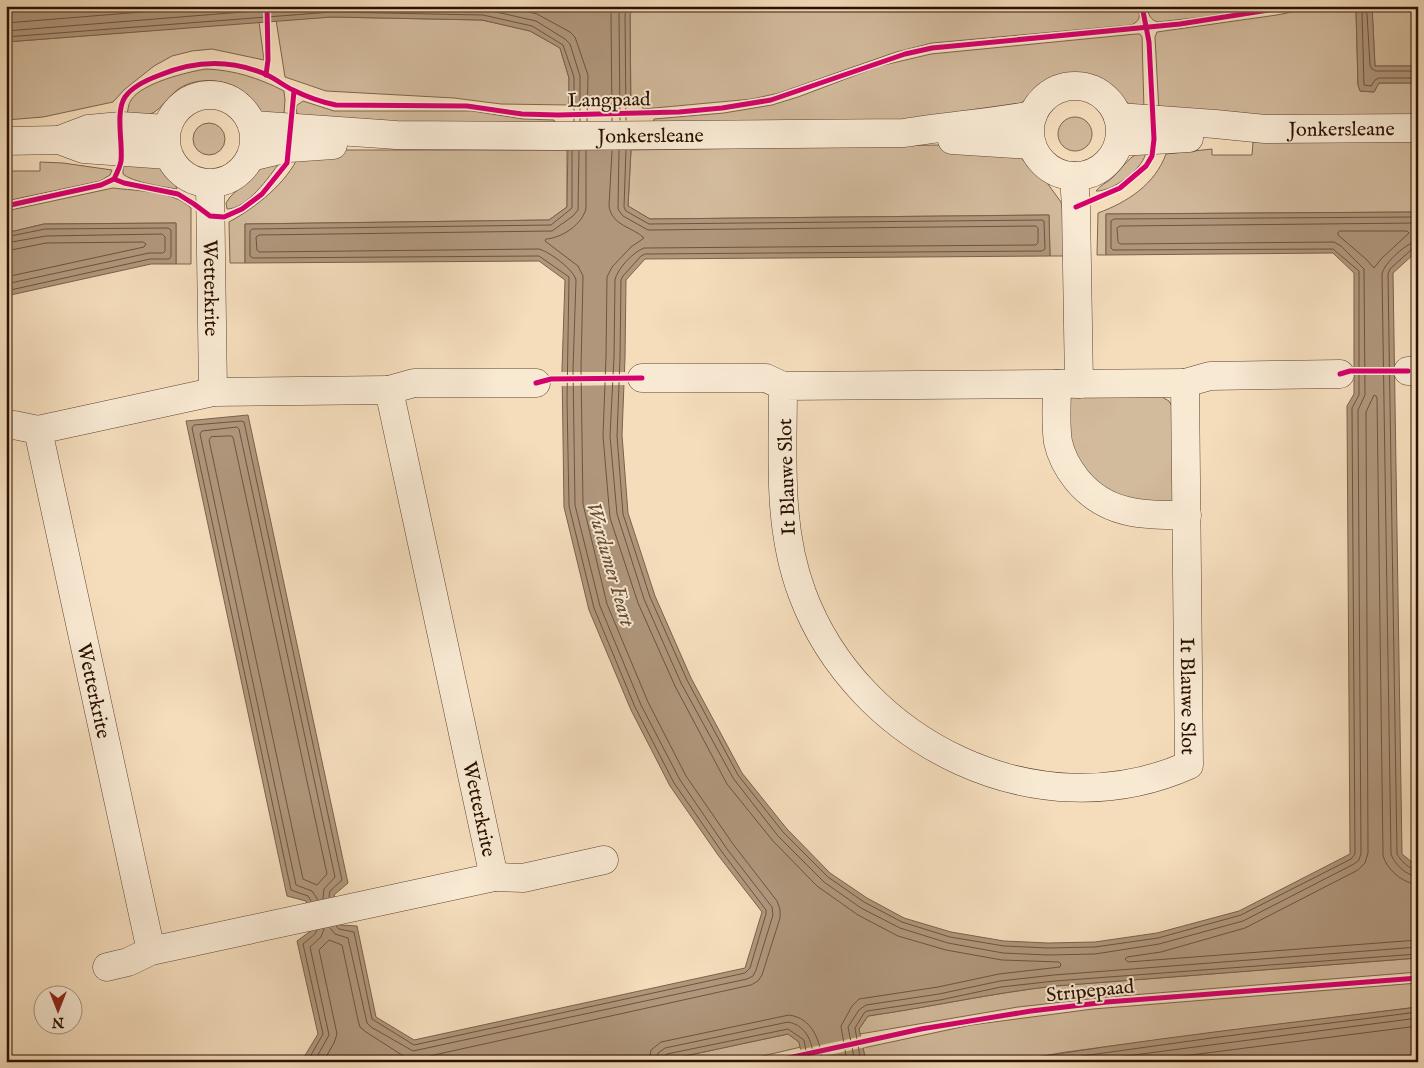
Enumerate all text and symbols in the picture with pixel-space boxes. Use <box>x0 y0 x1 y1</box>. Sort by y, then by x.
street label: Langpaad <box>567 87 651 114</box>
street label: Jonkersleane <box>1286 117 1395 143</box>
street label: Jonkersleane <box>595 124 704 150</box>
street label: Wetterkrite <box>197 239 223 337</box>
street label: It Blauwe Slot <box>773 418 802 536</box>
water label: Wurdumer Feart <box>579 499 641 631</box>
street label: It Blauwe Slot <box>1174 637 1200 755</box>
street label: Wetterkrite <box>71 641 116 741</box>
street label: Wetterkrite <box>456 759 501 859</box>
street label: Stripepaad <box>1045 974 1136 1009</box>
north arrow <box>32 986 82 1036</box>
text: N <box>52 1013 65 1031</box>

